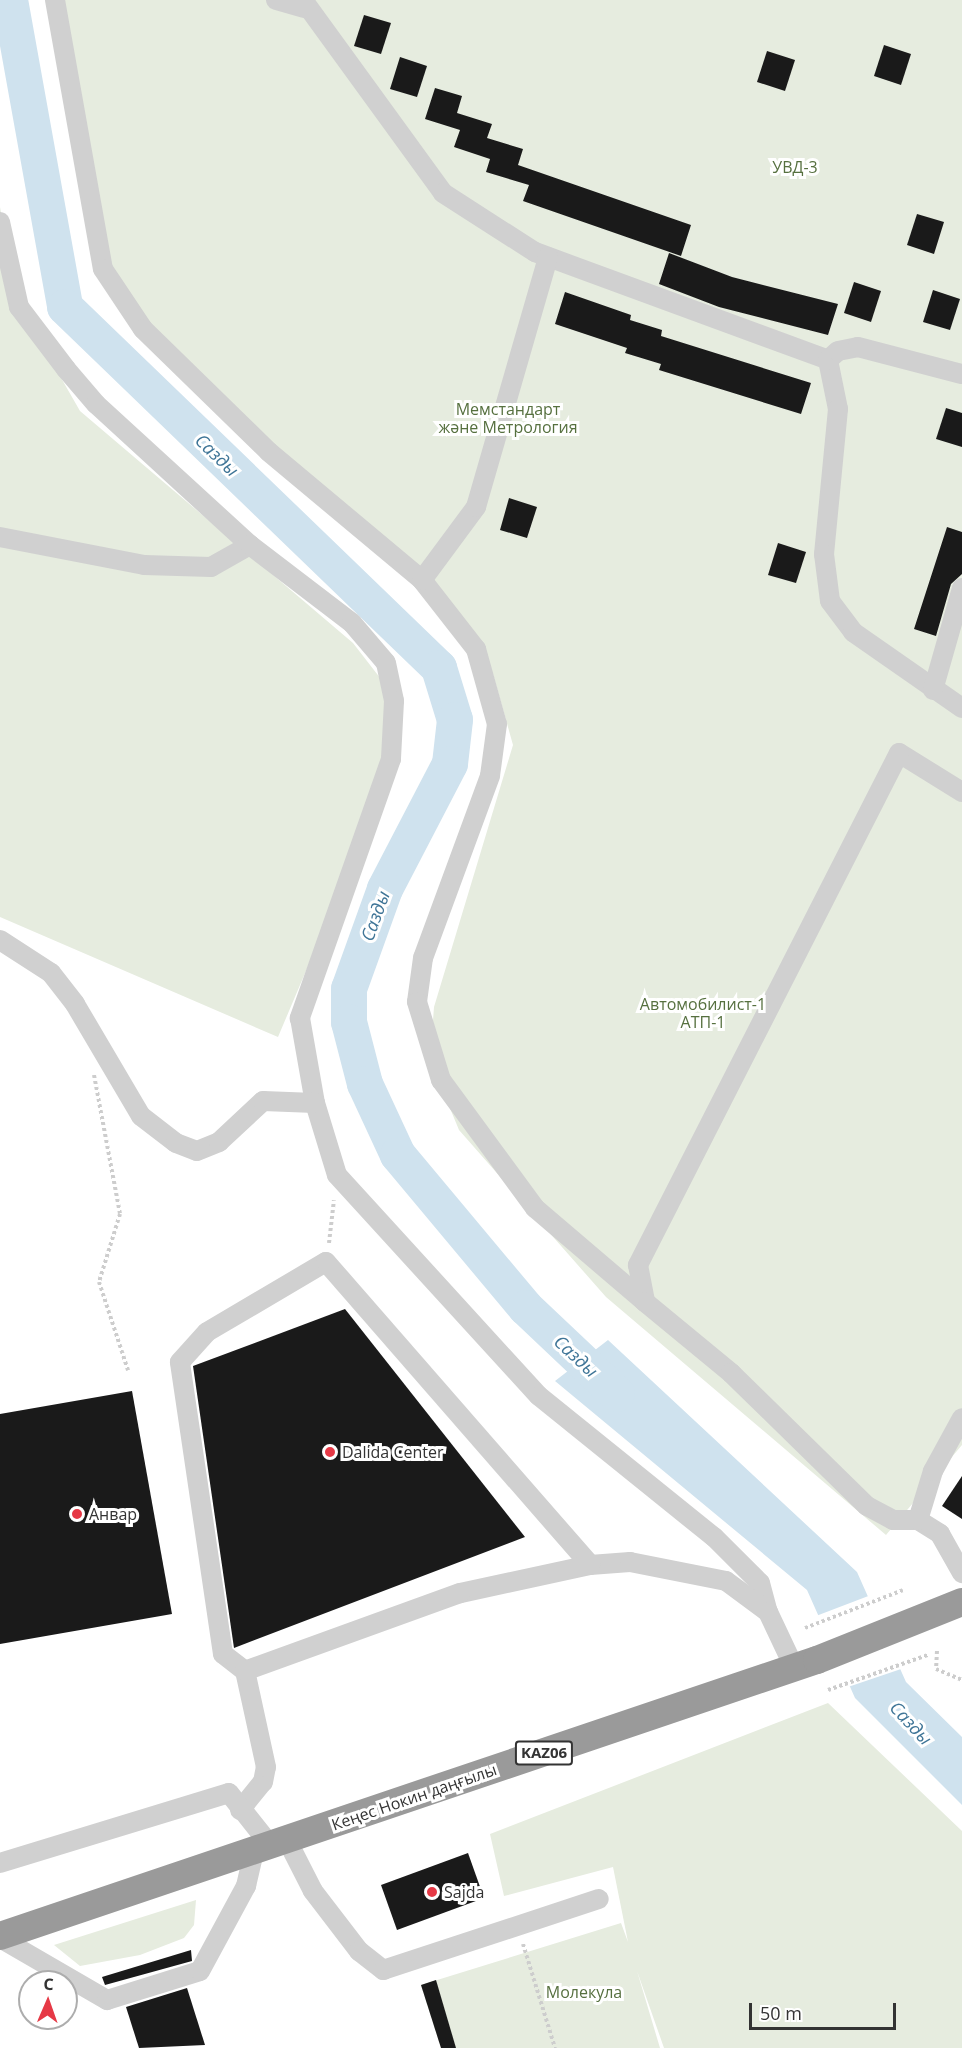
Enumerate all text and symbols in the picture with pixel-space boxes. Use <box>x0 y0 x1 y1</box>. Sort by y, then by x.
park label: УВД-3 <box>772 157 818 177</box>
park label: Мемстандарт және Метрология <box>438 399 578 437</box>
water label: Сазды <box>191 429 243 481</box>
water label: Сазды <box>356 888 394 944</box>
park label: Автомобилист-1 АТП-1 <box>640 994 766 1032</box>
water label: Сазды <box>550 1330 602 1382</box>
place label: Dalida Center <box>342 1442 444 1462</box>
marker: Dalida Center <box>323 1445 337 1459</box>
place label: Анвар <box>89 1504 137 1524</box>
marker: Анвар <box>70 1507 84 1521</box>
water label: Сазды <box>885 1697 937 1749</box>
road number: KАZ06 <box>514 1741 574 1765</box>
street label: Кеңес Нокин даңғылы <box>329 1760 499 1834</box>
place label: Sajda <box>444 1882 484 1902</box>
marker: Sajda <box>425 1885 439 1899</box>
north arrow <box>18 1970 78 2030</box>
text: С <box>43 1973 54 1995</box>
park label: Молекула <box>546 1982 622 2002</box>
scale bar <box>752 1991 899 2029</box>
text: 50 m <box>760 2001 802 2025</box>

